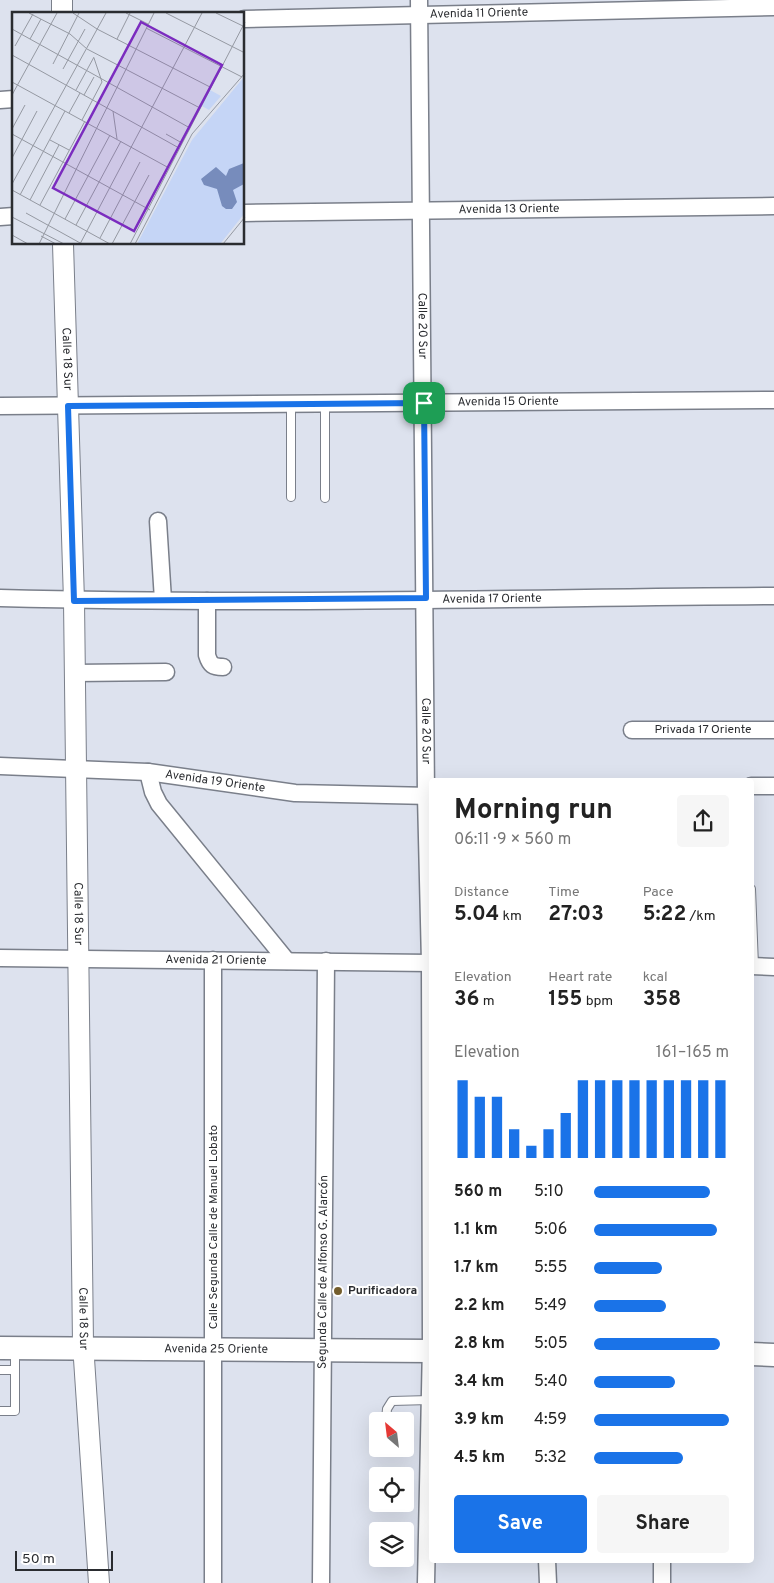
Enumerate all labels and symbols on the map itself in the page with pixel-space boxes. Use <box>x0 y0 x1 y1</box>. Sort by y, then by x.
street label: Avenida 11 Oriente <box>430 5 528 23</box>
inset map <box>12 12 245 245</box>
street label: Avenida 13 Oriente <box>458 201 560 218</box>
street label: Calle 20 Sur <box>414 293 430 360</box>
street label: Calle 18 Sur <box>58 327 76 391</box>
pin <box>403 382 445 424</box>
street label: Avenida 15 Oriente <box>457 394 559 410</box>
street label: Avenida 17 Oriente <box>442 591 542 608</box>
street label: Calle 20 Sur <box>417 698 434 765</box>
street label: Privada 17 Oriente <box>654 722 752 738</box>
street label: Avenida 19 Oriente <box>164 767 266 797</box>
street label: Calle 18 Sur <box>69 882 86 946</box>
street label: Avenida 21 Oriente <box>165 952 267 969</box>
street label: Calle Segunda Calle de Manuel Lobato <box>206 1124 222 1329</box>
street label: Segunda Calle de Alfonso G. Alarcón <box>315 1175 332 1369</box>
place label: Purificadora <box>348 1283 417 1299</box>
marker: Purificadora <box>332 1285 344 1297</box>
street label: Calle 18 Sur <box>74 1287 91 1351</box>
street label: Avenida 25 Oriente <box>164 1341 268 1358</box>
north arrow <box>369 1412 414 1458</box>
scale bar <box>15 1548 112 1571</box>

